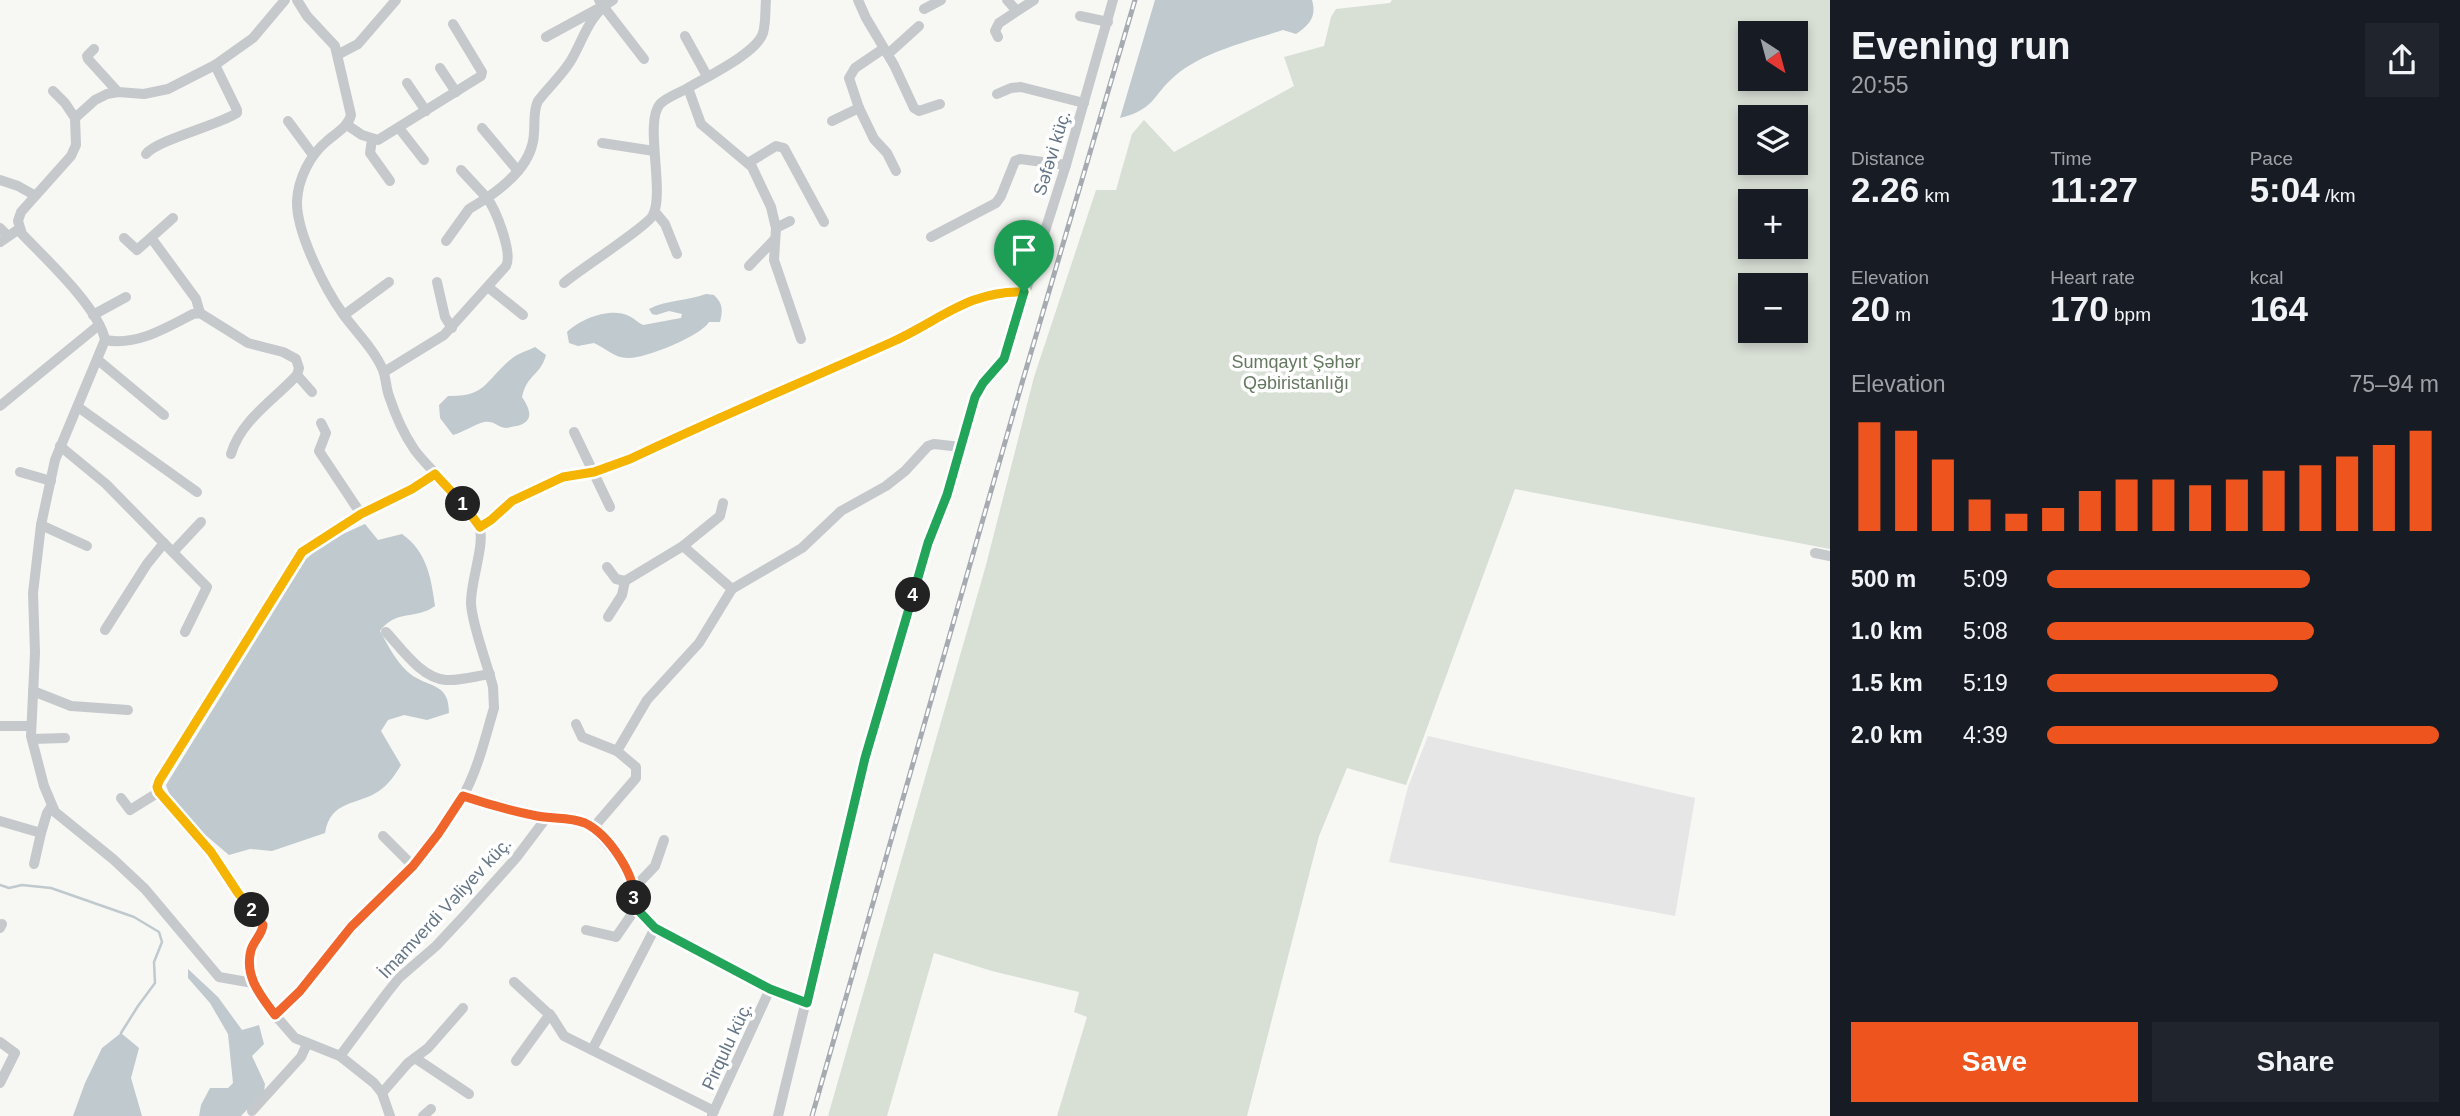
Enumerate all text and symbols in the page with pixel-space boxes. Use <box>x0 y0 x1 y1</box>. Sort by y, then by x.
north arrow <box>1738 21 1808 91</box>
map controls <box>1738 21 1808 343</box>
button: share <box>2365 23 2439 97</box>
text: Evening run <box>1851 25 2071 67</box>
text: 20:55 <box>1851 72 1909 98</box>
button: layers <box>1738 105 1808 175</box>
street label: Səfəvi küç. <box>1030 108 1074 198</box>
text: Distance <box>1851 148 1925 169</box>
text: Time <box>2050 148 2092 169</box>
text: Pace <box>2250 148 2293 169</box>
text: 2.26 <box>1851 170 1919 209</box>
text: 11:27 <box>2050 170 2138 209</box>
text: 5:04 <box>2250 170 2320 209</box>
text: km <box>1919 185 1950 206</box>
text: /km <box>2320 185 2356 206</box>
button: + <box>1738 189 1808 259</box>
pin <box>994 220 1054 292</box>
icon: arrive <box>1005 231 1043 269</box>
text: Elevation <box>1851 267 1929 288</box>
text: Heart rate <box>2050 267 2135 288</box>
text: kcal <box>2250 267 2283 288</box>
button: − <box>1738 273 1808 343</box>
text: 20 <box>1851 289 1890 328</box>
text: 170 <box>2050 289 2109 328</box>
text: 164 <box>2250 289 2308 328</box>
text: m <box>1890 304 1911 325</box>
text: bpm <box>2109 304 2151 325</box>
park label: Sumqayıt Şəhər Qəbiristanlığı <box>1231 352 1361 393</box>
text: Elevation <box>1851 371 1946 397</box>
text: 75–94 m <box>2349 371 2439 397</box>
pin: 1 <box>446 486 480 522</box>
text: 1 <box>457 493 468 514</box>
text: 500 m <box>1851 566 1916 592</box>
text: 5:09 <box>1963 566 2008 592</box>
pin: 4 <box>895 578 930 612</box>
text: 4 <box>907 584 918 605</box>
text: 1.0 km <box>1851 618 1923 644</box>
text: 5:08 <box>1963 618 2008 644</box>
text: 1.5 km <box>1851 670 1923 696</box>
text: 5:19 <box>1963 670 2008 696</box>
text: 2.0 km <box>1851 722 1923 748</box>
text: 4:39 <box>1963 722 2008 748</box>
street label: İmamverdi Vəliyev küç. <box>375 834 515 982</box>
pin: 3 <box>616 880 652 916</box>
text: 3 <box>628 887 639 908</box>
pin: 2 <box>234 892 270 928</box>
text: 2 <box>246 899 257 920</box>
street label: Pirqulu küç. <box>698 999 756 1093</box>
button: Save <box>1851 1022 2138 1102</box>
button: Share <box>2152 1022 2439 1102</box>

